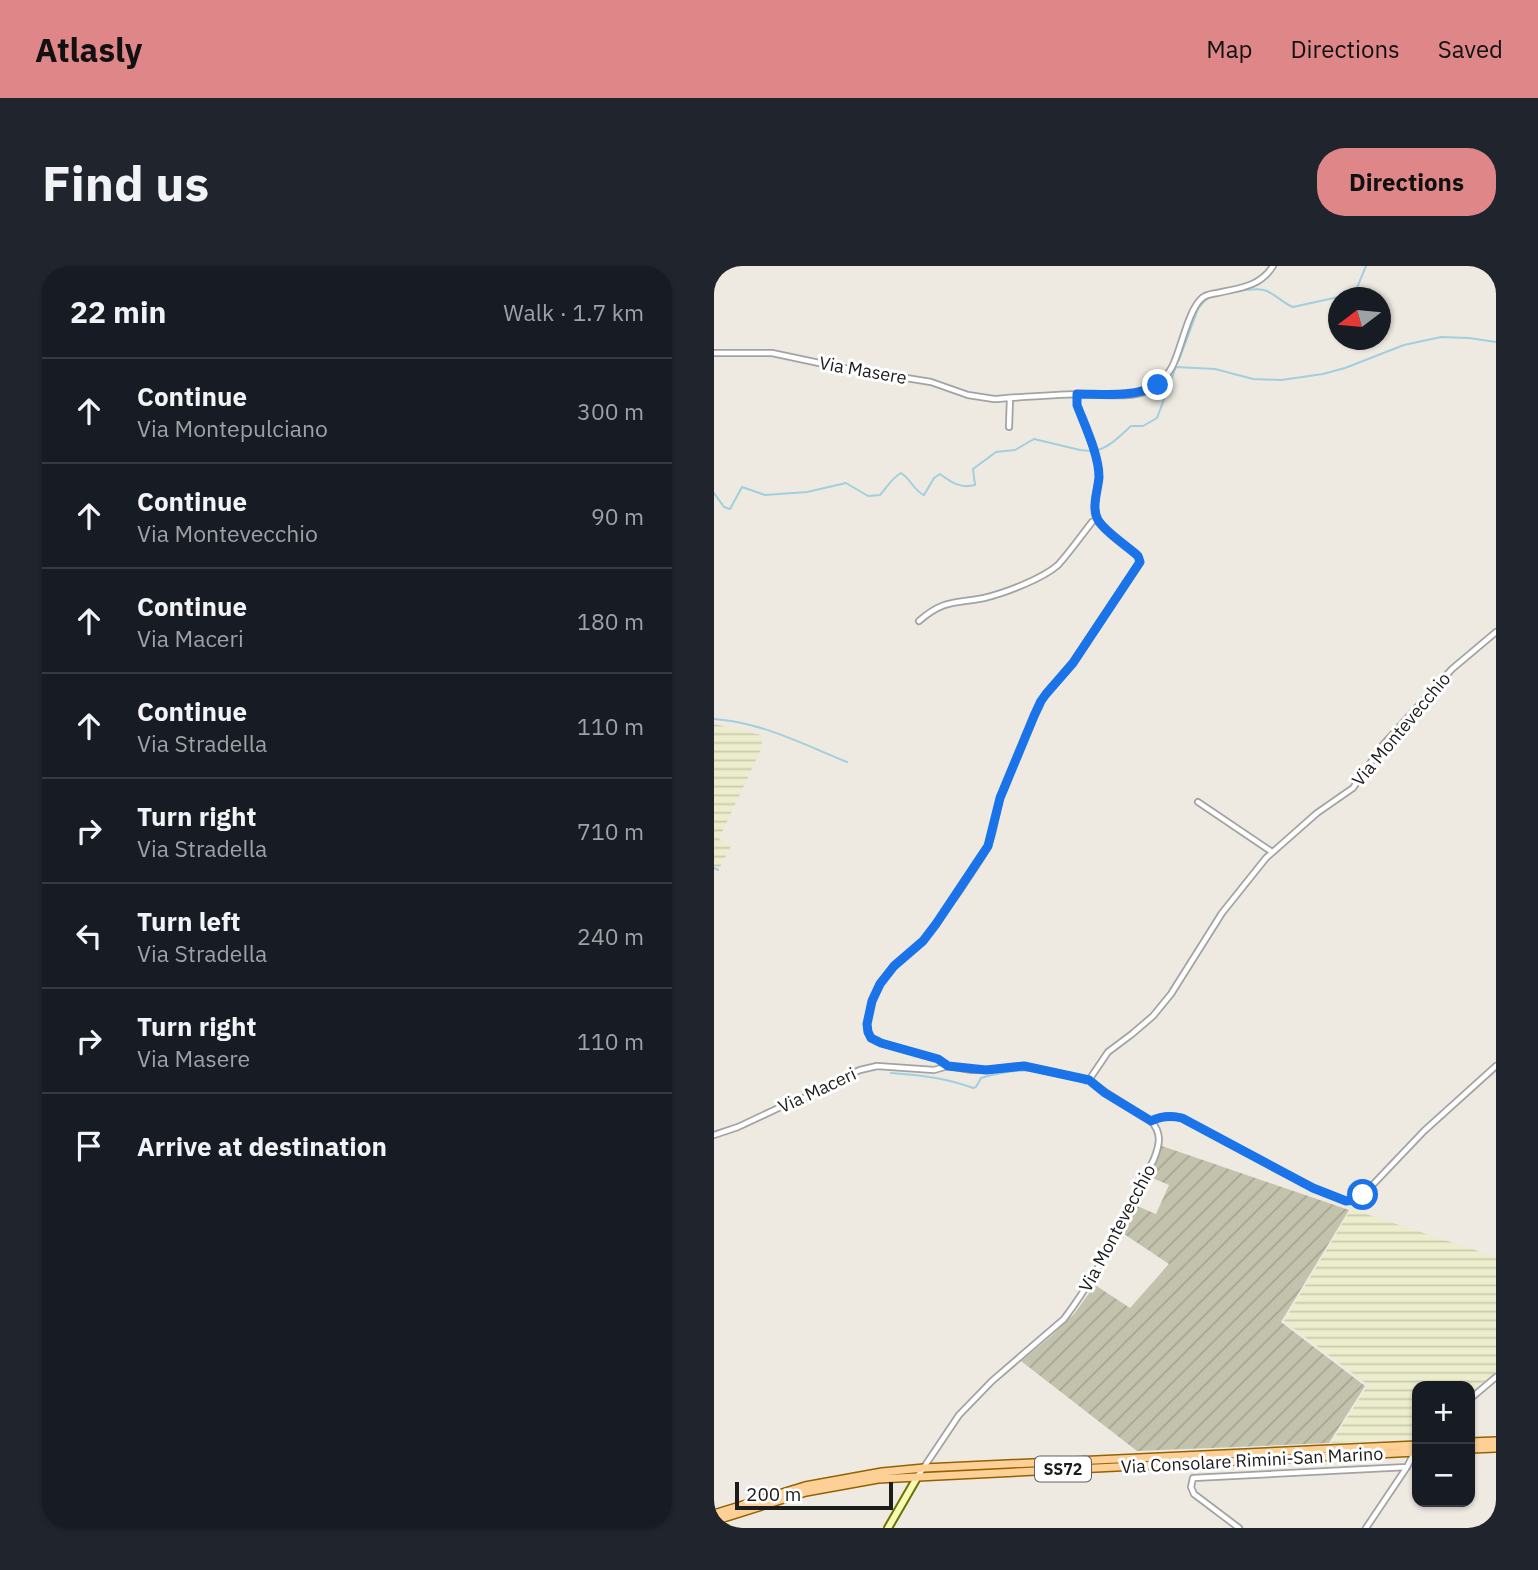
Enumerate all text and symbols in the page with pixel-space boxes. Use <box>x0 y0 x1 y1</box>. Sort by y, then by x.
text: Atlasly <box>35 28 142 71</box>
text: Map <box>1206 33 1252 65</box>
text: Directions <box>1290 33 1400 65</box>
text: Saved <box>1438 33 1503 65</box>
button: Directions <box>1317 148 1496 216</box>
text: Find us <box>42 151 209 214</box>
north arrow <box>1328 287 1391 350</box>
text: 22 min <box>70 292 166 331</box>
text: Walk · 1.7 km <box>503 297 644 327</box>
street label: Via Masere <box>817 351 909 389</box>
route end <box>1142 369 1173 400</box>
text: Continue <box>137 379 247 413</box>
icon: ahead <box>70 392 108 430</box>
text: 300 m <box>577 396 644 426</box>
text: Via Montepulciano <box>137 413 328 443</box>
text: Continue <box>137 484 247 518</box>
icon: ahead <box>70 497 108 535</box>
text: 90 m <box>591 501 644 531</box>
text: Via Montevecchio <box>137 518 318 548</box>
text: Continue <box>137 589 247 623</box>
icon: ahead <box>70 602 108 640</box>
text: 180 m <box>577 606 644 636</box>
text: Via Maceri <box>137 623 244 653</box>
street label: Via Montevecchio <box>1347 667 1455 791</box>
text: Continue <box>137 694 247 728</box>
icon: ahead <box>70 707 108 745</box>
text: 110 m <box>577 711 644 741</box>
text: Via Stradella <box>137 728 267 758</box>
text: Turn right <box>137 799 256 833</box>
icon: right <box>70 812 108 850</box>
text: 710 m <box>577 816 644 846</box>
text: Via Stradella <box>137 833 267 863</box>
text: Turn left <box>137 904 240 938</box>
icon: left <box>70 917 108 955</box>
text: 240 m <box>577 921 644 951</box>
text: Via Stradella <box>137 938 267 968</box>
text: Turn right <box>137 1009 256 1043</box>
icon: right <box>70 1022 108 1060</box>
text: 110 m <box>577 1026 644 1056</box>
text: Via Masere <box>137 1043 250 1073</box>
street label: Via Maceri <box>774 1062 860 1118</box>
icon: arrive <box>70 1127 108 1165</box>
text: Arrive at destination <box>137 1129 387 1163</box>
street label: Via Montevecchio <box>1074 1160 1160 1296</box>
route start <box>1347 1179 1378 1210</box>
map controls <box>1412 1381 1475 1507</box>
button: + <box>1412 1381 1475 1444</box>
street label: Via Consolare Rimini-San Marino <box>1120 1442 1384 1478</box>
button: − <box>1412 1444 1475 1507</box>
road number: SS72 <box>1035 1456 1091 1482</box>
scale bar <box>735 1479 892 1511</box>
text: 200 m <box>746 1482 801 1506</box>

